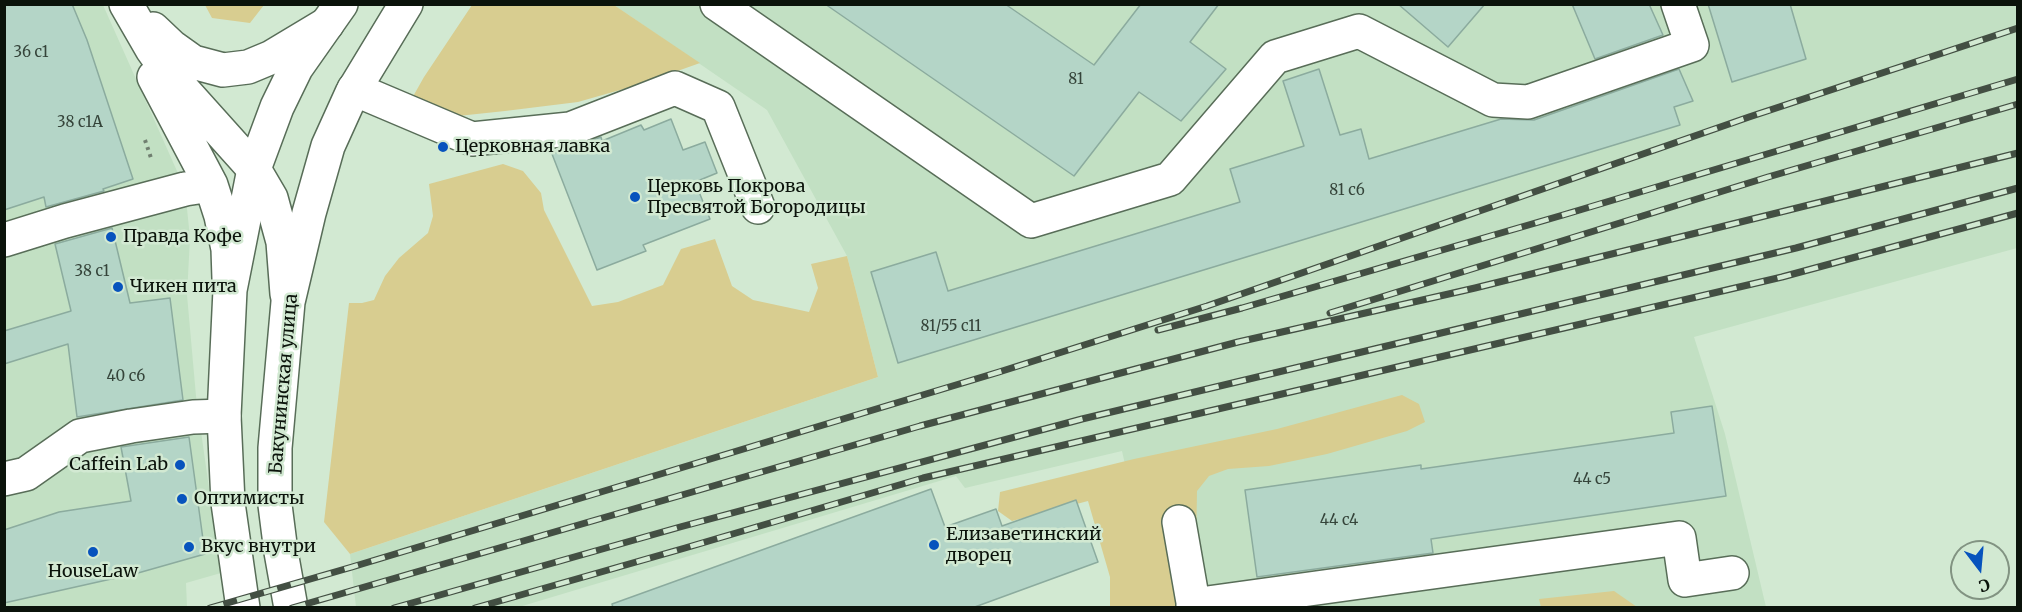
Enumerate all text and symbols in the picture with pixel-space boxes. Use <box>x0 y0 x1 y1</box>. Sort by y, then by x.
house number: 36 с1 <box>13 44 49 62</box>
house number: 81 <box>1068 71 1084 89</box>
house number: 38 с1А <box>57 114 103 132</box>
place label: Церковная лавка <box>455 136 610 158</box>
marker: Церковная лавка <box>436 140 450 154</box>
place label: Церковь Покрова Пресвятой Богородицы <box>647 176 866 219</box>
house number: 81 с6 <box>1329 182 1365 200</box>
marker: Церковь Покрова Пресвятой Богородицы <box>628 190 642 204</box>
place label: Правда Кофе <box>123 226 242 248</box>
marker: Правда Кофе <box>104 230 118 244</box>
house number: 38 с1 <box>75 263 109 281</box>
place label: Чикен пита <box>130 276 237 298</box>
marker: Чикен пита <box>111 280 125 294</box>
street label: Бакунинская улица <box>265 293 303 475</box>
house number: 81/55 с11 <box>921 318 981 336</box>
house number: 40 с6 <box>107 368 145 386</box>
place label: Caffein Lab <box>69 454 168 476</box>
marker: Caffein Lab <box>173 458 187 472</box>
house number: 44 c5 <box>1573 471 1611 489</box>
place label: Оптимисты <box>194 488 304 510</box>
marker: Оптимисты <box>175 492 189 506</box>
house number: 44 c4 <box>1320 512 1358 530</box>
place label: Елизаветинский дворец <box>946 524 1101 566</box>
place label: Вкус внутри <box>201 536 316 558</box>
marker: Елизаветинский дворец <box>927 538 941 552</box>
marker: Вкус внутри <box>182 540 196 554</box>
north arrow <box>1950 540 2010 600</box>
marker: HouseLaw <box>86 545 100 559</box>
place label: HouseLaw <box>48 561 138 583</box>
text: С <box>1977 574 1992 596</box>

